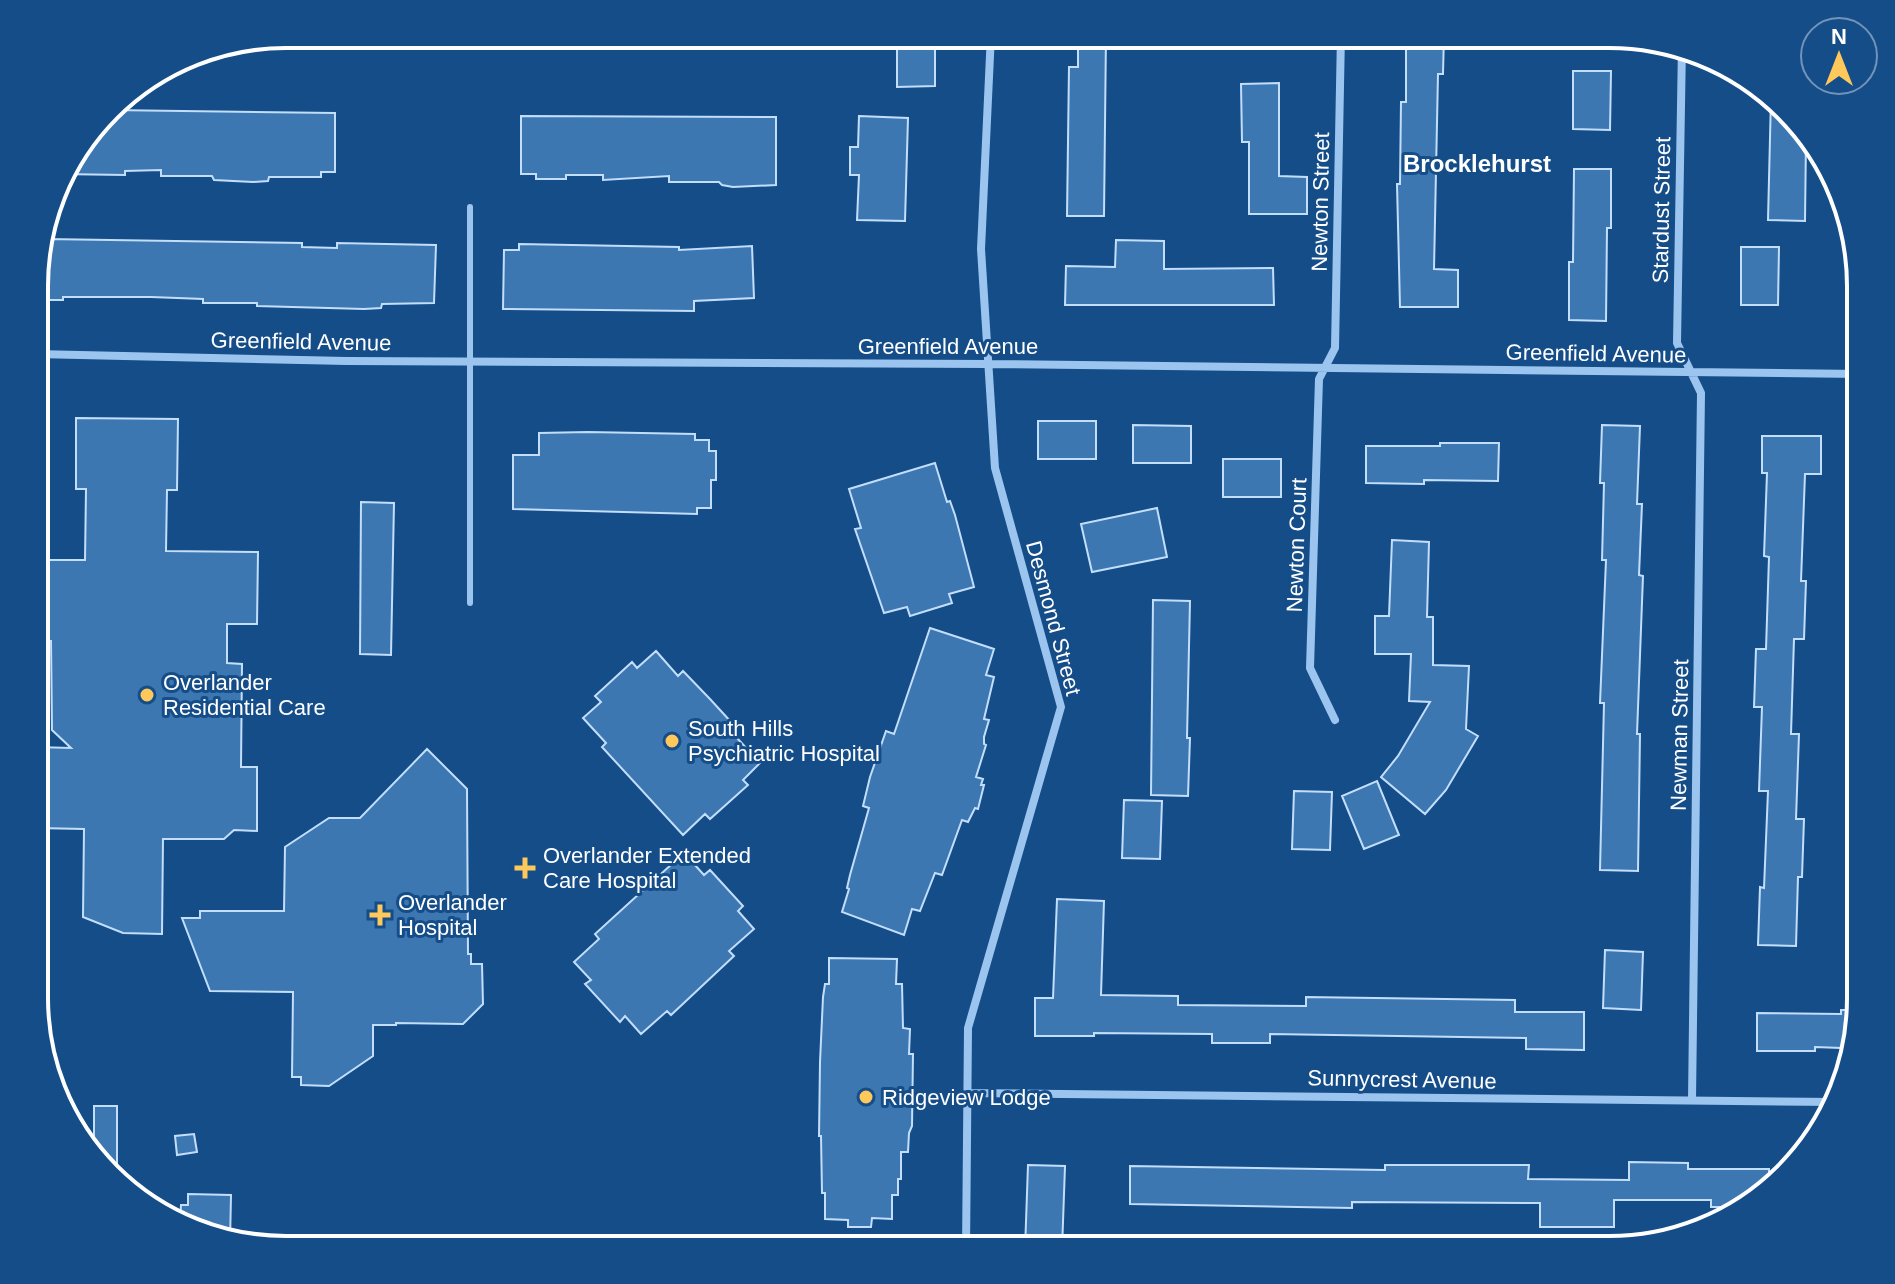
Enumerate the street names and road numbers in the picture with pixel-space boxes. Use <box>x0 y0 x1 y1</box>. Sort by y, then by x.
street label: Newton Street <box>1307 132 1334 272</box>
street label: Stardust Street <box>1648 136 1675 284</box>
street label: Greenfield Avenue <box>210 327 392 356</box>
street label: Greenfield Avenue <box>858 334 1038 359</box>
street label: Greenfield Avenue <box>1505 339 1687 368</box>
street label: Newton Court <box>1282 477 1311 613</box>
street label: Desmond Street <box>1021 538 1086 698</box>
street label: Newman Street <box>1666 659 1693 811</box>
street label: Sunnycrest Avenue <box>1307 1065 1497 1094</box>

